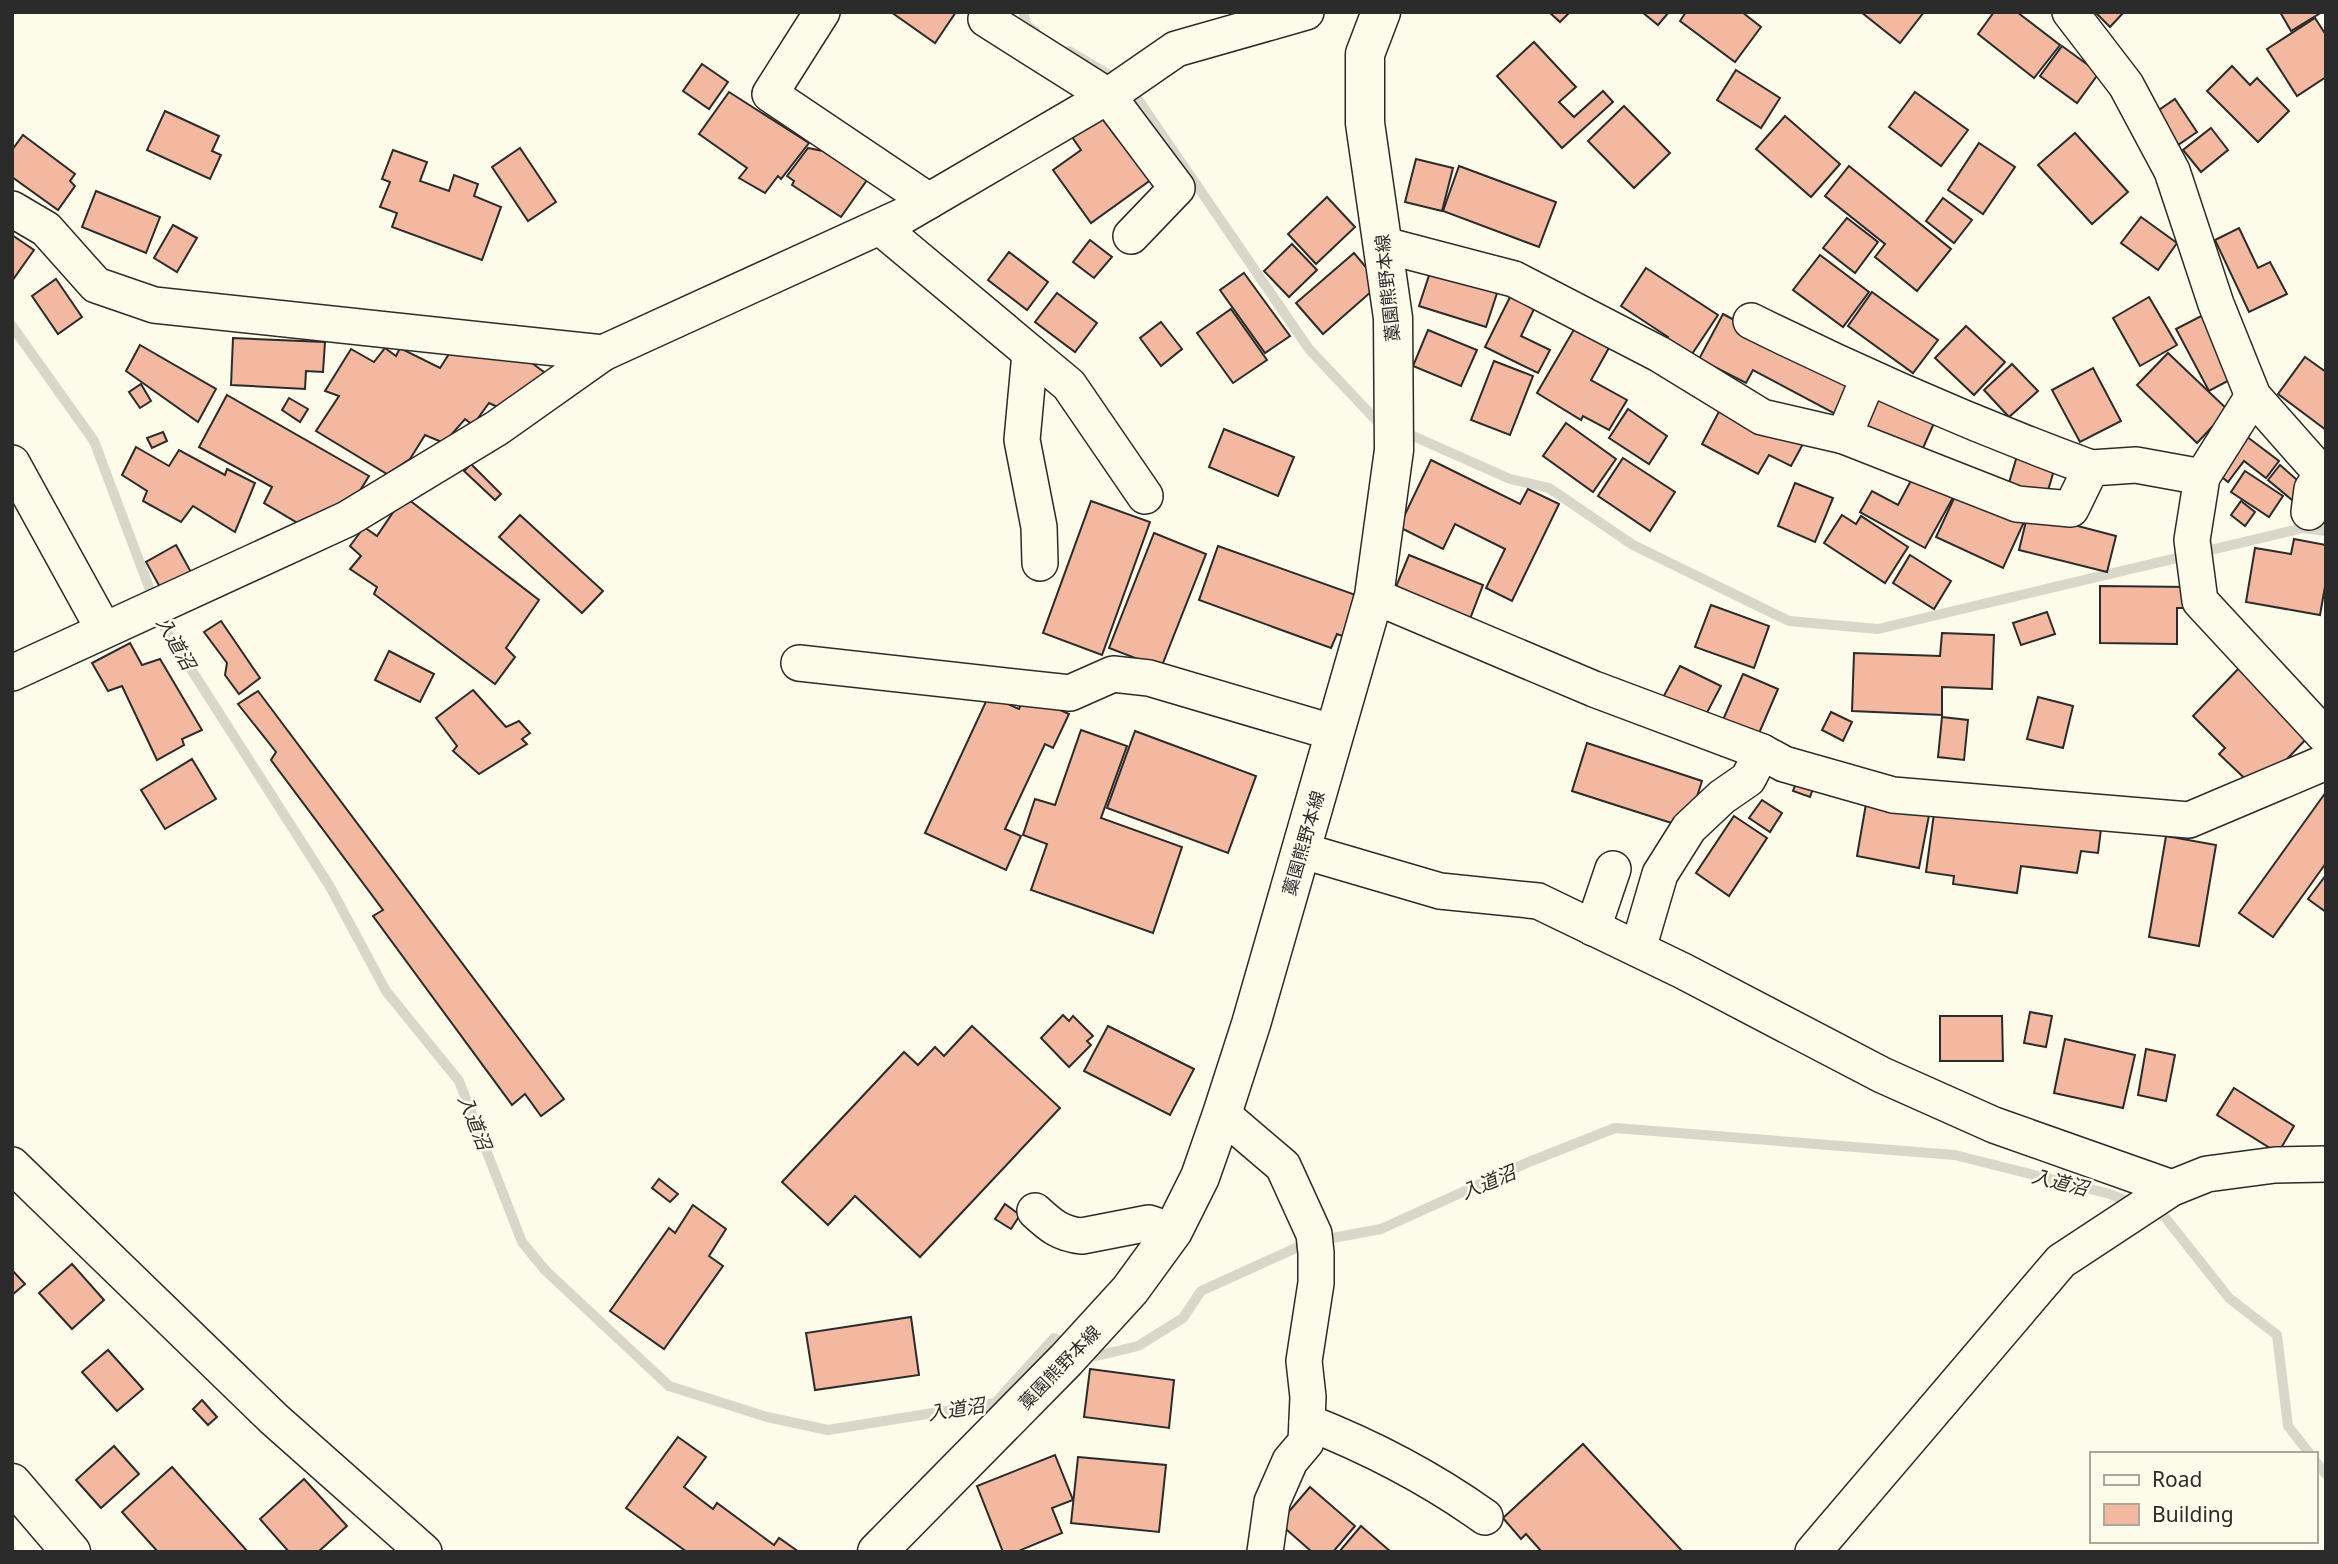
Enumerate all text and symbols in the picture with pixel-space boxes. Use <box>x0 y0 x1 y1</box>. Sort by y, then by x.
street label: 藁園熊野本線 <box>1369 233 1405 343</box>
water label: 入道沼 <box>150 612 203 677</box>
street label: 藁園熊野本線 <box>1277 788 1329 898</box>
water label: 入道沼 <box>452 1091 499 1156</box>
water label: 入道沼 <box>1457 1158 1522 1205</box>
water label: 入道沼 <box>2029 1162 2094 1202</box>
street label: 藁園熊野本線 <box>1013 1320 1105 1414</box>
water label: 入道沼 <box>926 1391 989 1426</box>
legend <box>2090 1452 2317 1543</box>
text: Road <box>2152 1465 2202 1493</box>
text: Building <box>2152 1500 2234 1528</box>

